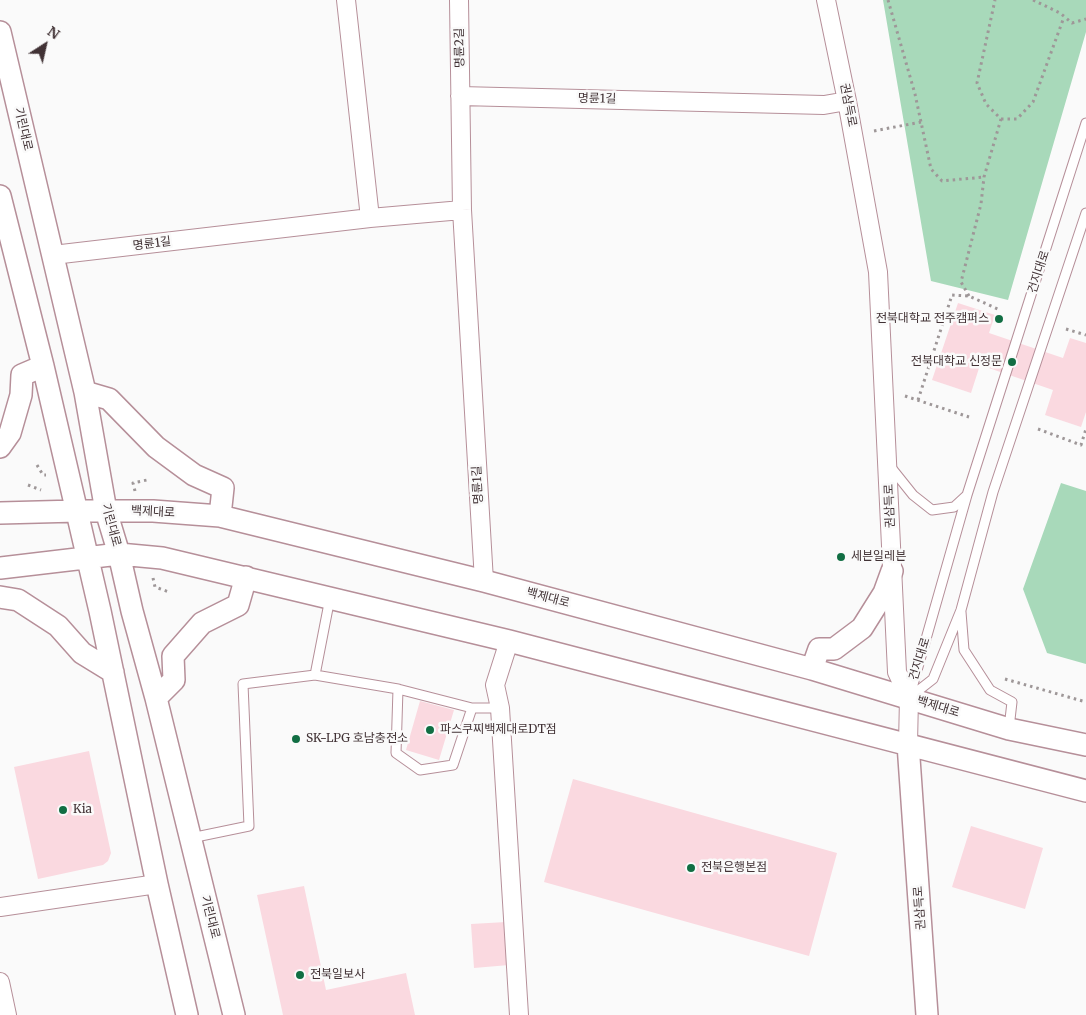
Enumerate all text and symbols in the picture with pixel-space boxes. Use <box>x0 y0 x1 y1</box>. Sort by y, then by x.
north arrow <box>20 20 70 70</box>
text: N <box>44 22 63 43</box>
street label: 명륜2길 <box>452 28 468 68</box>
street label: 권삼득로 <box>837 82 859 128</box>
street label: 명륜1길 <box>578 91 616 107</box>
street label: 기린대로 <box>11 106 35 152</box>
street label: 명륜1길 <box>132 235 172 253</box>
street label: 건지대로 <box>1025 249 1053 295</box>
place label: 전북대학교 전주캠퍼스 <box>876 312 989 326</box>
marker: 전북대학교 전주캠퍼스 <box>993 313 1005 325</box>
place label: 전북대학교 신정문 <box>911 355 1002 369</box>
marker: 전북대학교 신정문 <box>1006 356 1018 368</box>
street label: 명륜1길 <box>470 465 486 505</box>
street label: 권삼득로 <box>882 484 898 528</box>
street label: 기린대로 <box>98 502 124 548</box>
street label: 백제대로 <box>131 504 175 520</box>
place label: 세븐일레븐 <box>851 550 906 564</box>
marker: 세븐일레븐 <box>835 551 847 563</box>
street label: 백제대로 <box>525 585 571 611</box>
street label: 건지대로 <box>907 636 933 682</box>
street label: 백제대로 <box>915 694 961 720</box>
place label: 파스쿠찌백제대로DT점 <box>440 723 557 737</box>
marker: 파스쿠찌백제대로DT점 <box>424 724 436 736</box>
place label: SK-LPG 호남충전소 <box>306 732 408 746</box>
marker: SK-LPG 호남충전소 <box>290 733 302 745</box>
place label: Kia <box>73 803 92 817</box>
marker: Kia <box>57 804 69 816</box>
place label: 전북은행본점 <box>701 861 767 875</box>
marker: 전북은행본점 <box>685 862 697 874</box>
street label: 권삼득로 <box>911 885 929 931</box>
street label: 기린대로 <box>198 894 222 940</box>
place label: 전북일보사 <box>310 968 365 982</box>
marker: 전북일보사 <box>294 969 306 981</box>

